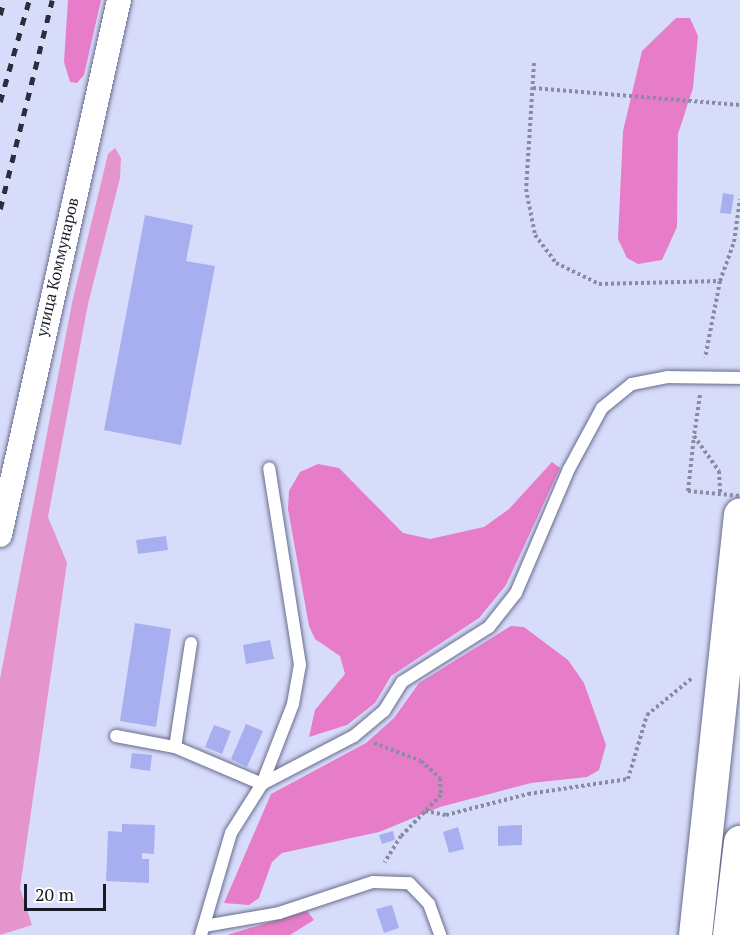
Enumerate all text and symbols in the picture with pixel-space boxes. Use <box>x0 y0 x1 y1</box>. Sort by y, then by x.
street label: улица Коммунаров <box>32 195 82 339</box>
scale bar <box>27 872 110 910</box>
text: 20 m <box>35 882 74 906</box>

